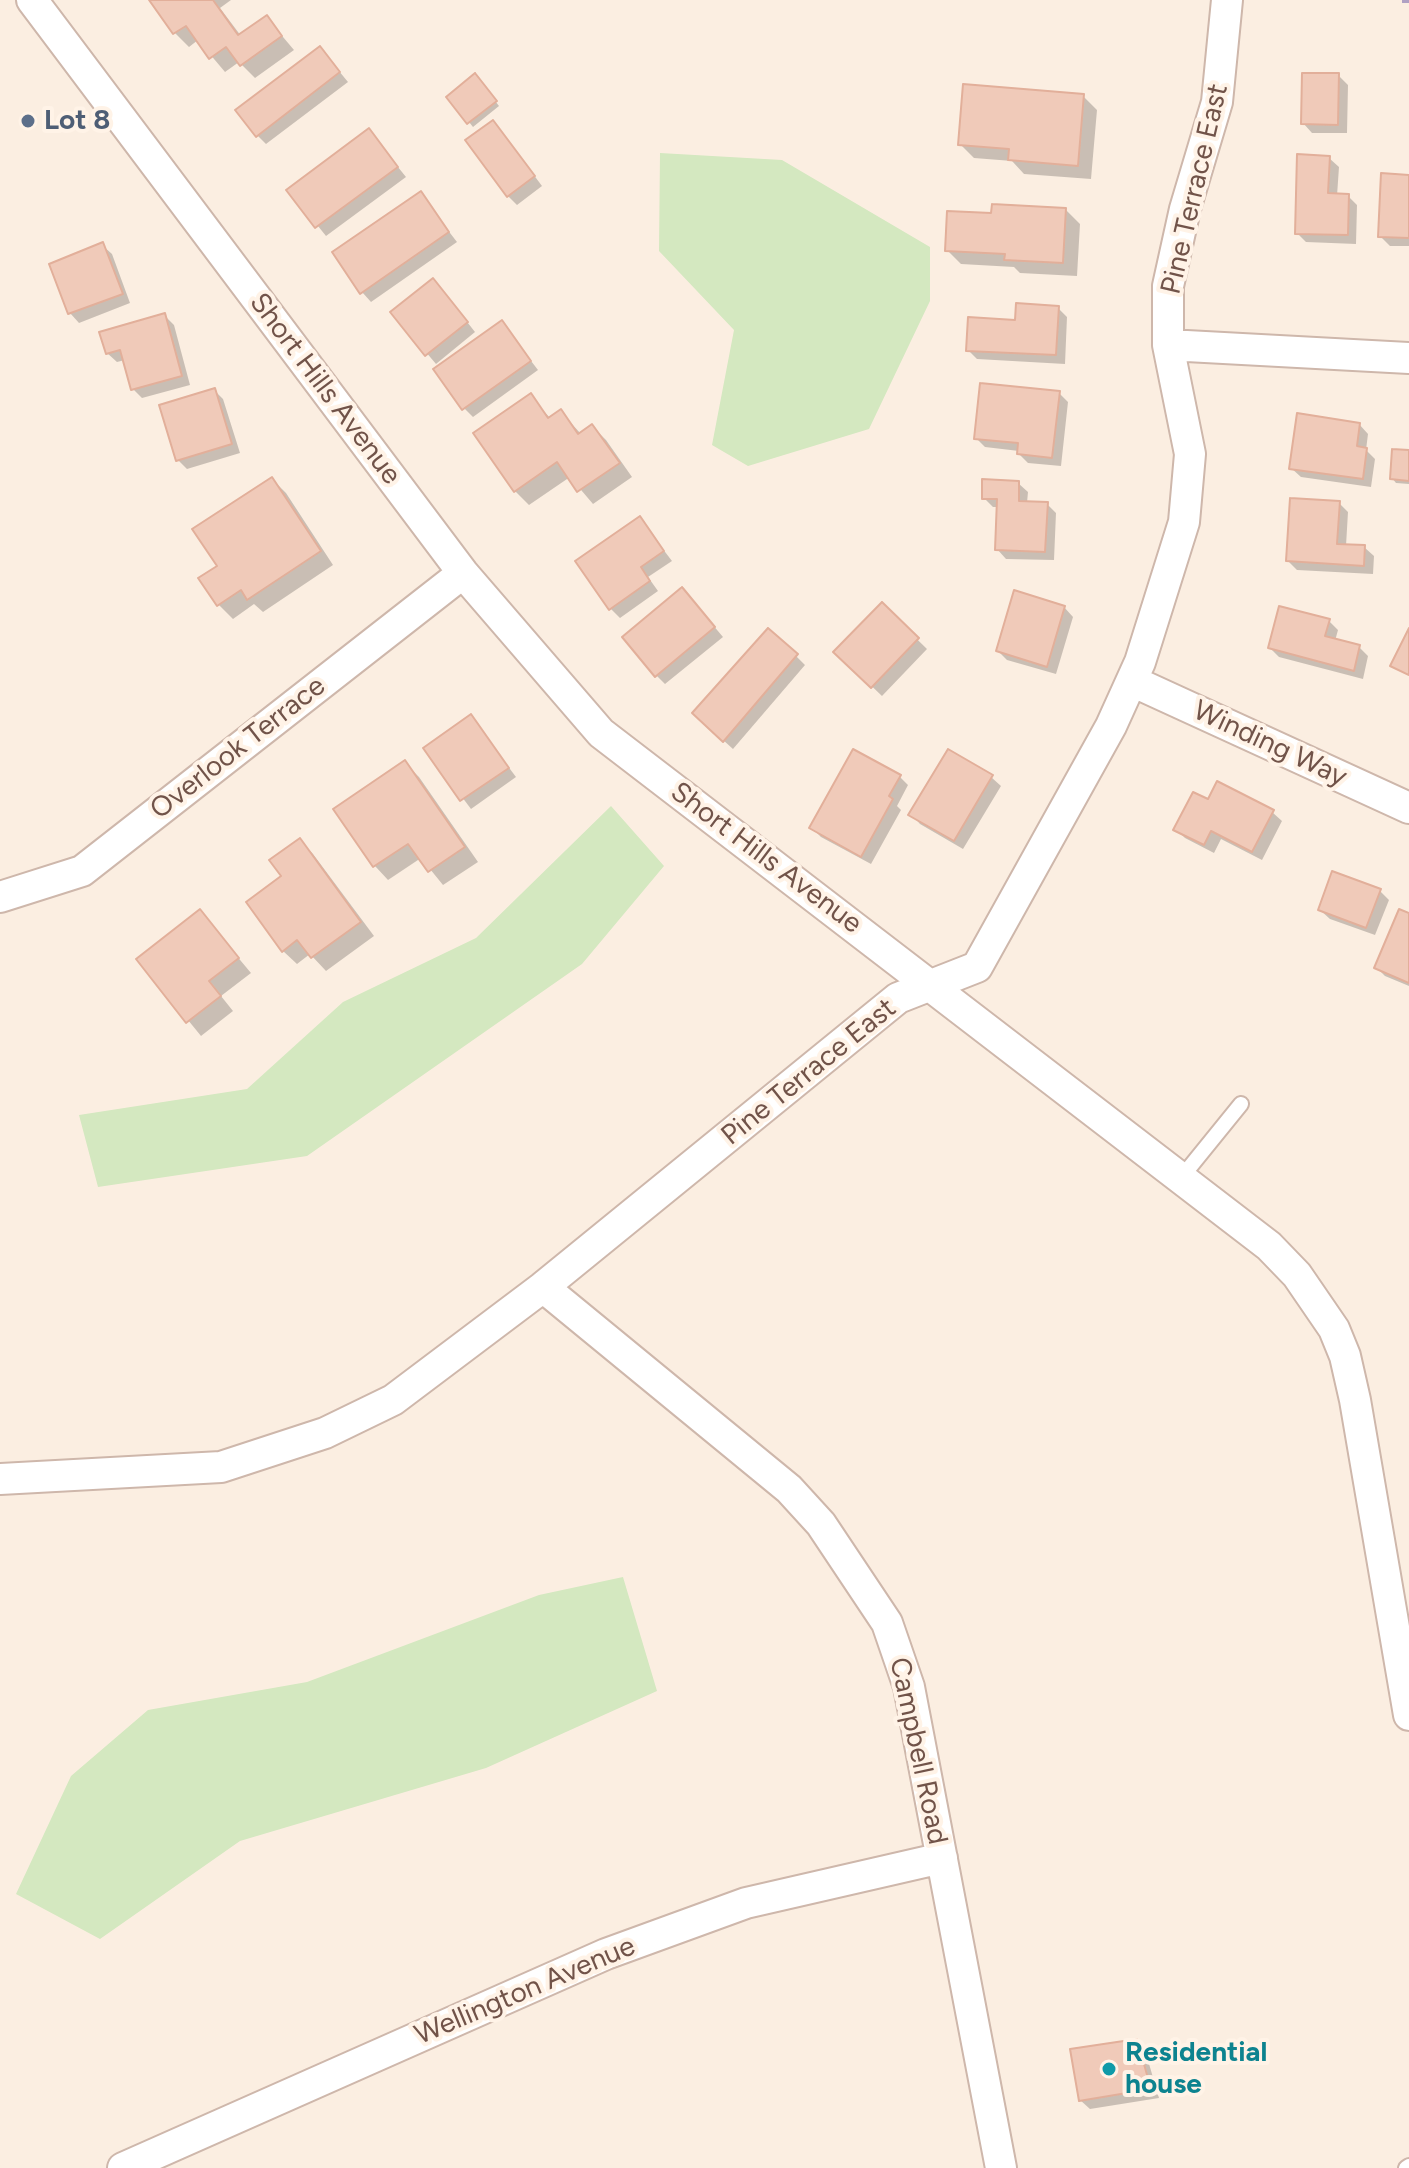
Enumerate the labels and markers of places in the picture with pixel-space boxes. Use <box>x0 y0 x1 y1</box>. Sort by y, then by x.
place label: Lot 8 <box>44 104 110 138</box>
marker: Lot 8 <box>19 112 37 130</box>
place label: Residential house <box>1125 2036 1267 2102</box>
marker: Residential house <box>1100 2060 1118 2078</box>

